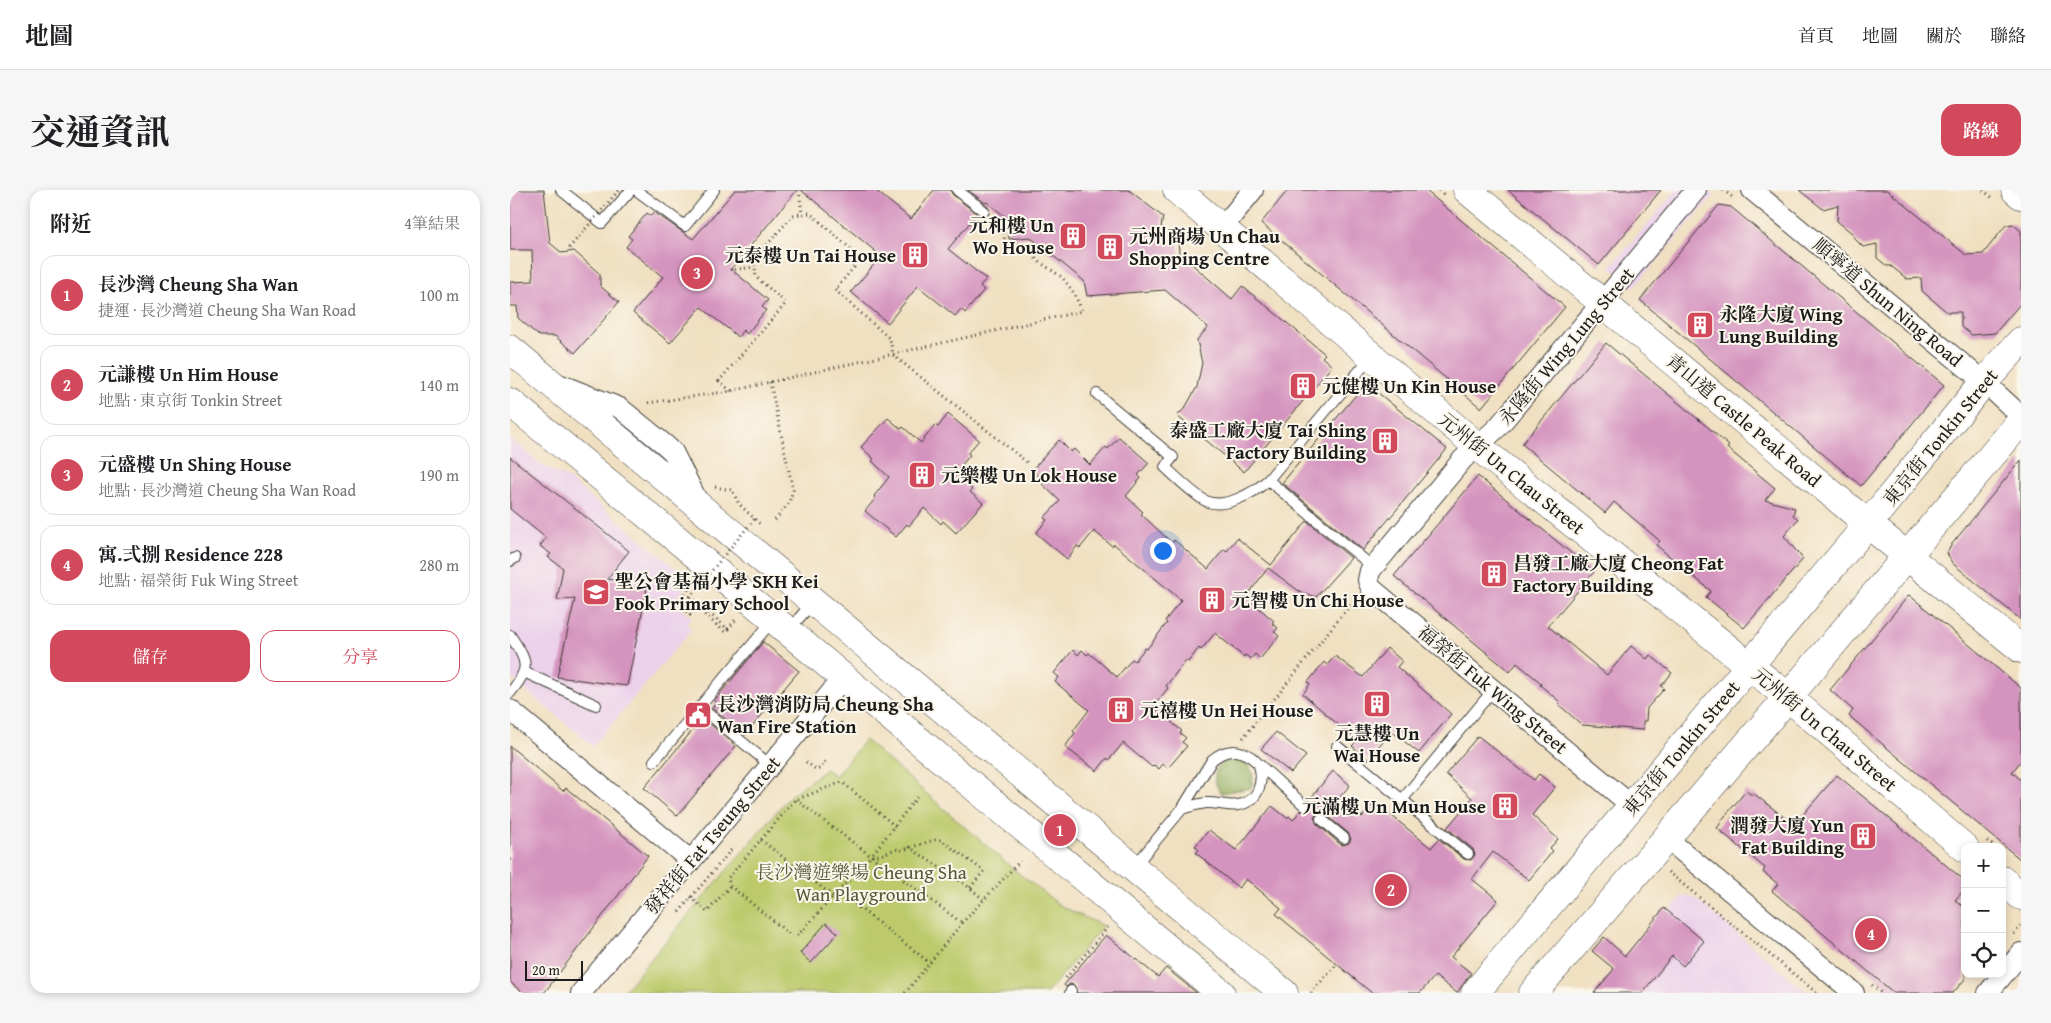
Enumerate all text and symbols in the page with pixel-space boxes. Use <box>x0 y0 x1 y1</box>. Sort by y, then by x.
text: 地圖 <box>25 18 73 53</box>
text: 首頁 <box>1798 22 1834 49</box>
text: 地圖 <box>1862 22 1898 49</box>
text: 關於 <box>1926 22 1962 49</box>
text: 聯絡 <box>1990 22 2026 49</box>
button: 路線 <box>1941 104 2021 156</box>
text: 交通資訊 <box>30 106 170 157</box>
text: 附近 <box>50 208 92 239</box>
text: 4筆結果 <box>404 211 460 235</box>
place label: 元和樓 Un Wo House <box>969 211 1055 261</box>
building icon: 元和樓 Un Wo House <box>1058 221 1088 251</box>
place label: 元州商場 Un Chau Shopping Centre <box>1129 222 1280 272</box>
street label: 順寧道 Shun Ning Road <box>1807 231 1970 374</box>
building icon: 元州商場 Un Chau Shopping Centre <box>1095 232 1125 262</box>
building icon: 元泰樓 Un Tai House <box>900 240 930 270</box>
place label: 元泰樓 Un Tai House <box>725 241 896 269</box>
pin: 3 <box>681 254 713 292</box>
street label: 永隆街 Wing Lung Street <box>1491 261 1641 431</box>
text: 長沙灣 Cheung Sha Wan <box>98 270 298 298</box>
text: 1 <box>63 283 71 307</box>
text: 100 m <box>419 283 459 307</box>
text: 捷運 · 長沙灣道 Cheung Sha Wan Road <box>98 298 356 322</box>
place label: 永隆大廈 Wing Lung Building <box>1719 300 1843 350</box>
building icon: 永隆大廈 Wing Lung Building <box>1685 310 1715 340</box>
street label: 青山道 Castle Peak Road <box>1660 347 1828 494</box>
text: 元謙樓 Un Him House <box>98 360 279 388</box>
street label: 東京街 Tonkin Street <box>1876 362 2004 512</box>
building icon: 元健樓 Un Kin House <box>1288 371 1318 401</box>
place label: 元健樓 Un Kin House <box>1322 372 1496 400</box>
text: 2 <box>63 373 71 397</box>
text: 140 m <box>419 373 459 397</box>
text: 地點 · 東京街 Tonkin Street <box>98 388 282 412</box>
street label: 元州街 Un Chau Street <box>1433 405 1591 541</box>
place label: 泰盛工廠大廈 Tai Shing Factory Building <box>1169 416 1367 466</box>
building icon: 泰盛工廠大廈 Tai Shing Factory Building <box>1370 426 1400 456</box>
text: 元盛樓 Un Shing House <box>98 450 292 478</box>
building icon: 元樂樓 Un Lok House <box>907 460 937 490</box>
place label: 元樂樓 Un Lok House <box>941 461 1117 489</box>
text: 3 <box>63 463 71 487</box>
text: 190 m <box>419 463 459 487</box>
text: 地點 · 長沙灣道 Cheung Sha Wan Road <box>98 478 356 502</box>
your location <box>1150 538 1176 564</box>
text: 寓.弍捌 Residence 228 <box>98 540 283 568</box>
place label: 昌發工廠大廈 Cheong Fat Factory Building <box>1513 549 1725 599</box>
text: 4 <box>63 553 71 577</box>
text: 280 m <box>419 553 459 577</box>
building icon: 昌發工廠大廈 Cheong Fat Factory Building <box>1479 559 1509 589</box>
place label: 聖公會基福小學 SKH Kei Fook Primary School <box>615 567 819 617</box>
text: 地點 · 福榮街 Fuk Wing Street <box>98 568 298 592</box>
school or university icon: 聖公會基福小學 SKH Kei Fook Primary School <box>581 577 611 607</box>
building icon: 元智樓 Un Chi House <box>1197 585 1227 615</box>
place label: 元智樓 Un Chi House <box>1231 586 1404 614</box>
street label: 福榮街 Fuk Wing Street <box>1412 618 1574 760</box>
button: 儲存 <box>50 630 250 682</box>
button: 分享 <box>260 630 460 682</box>
street label: 元州街 Un Chau Street <box>1747 660 1904 798</box>
street label: 東京街 Tonkin Street <box>1616 674 1746 822</box>
building icon: 元慧樓 Un Wai House <box>1362 689 1392 719</box>
place label: 長沙灣消防局 Cheung Sha Wan Fire Station <box>717 690 934 740</box>
building icon: 元禧樓 Un Hei House <box>1106 695 1136 725</box>
place label: 元禧樓 Un Hei House <box>1140 696 1314 724</box>
public building icon: 長沙灣消防局 Cheung Sha Wan Fire Station <box>683 700 713 730</box>
place label: 元慧樓 Un Wai House <box>1334 719 1420 769</box>
street label: 發祥街 Fat Tseung Street <box>637 749 787 920</box>
building icon: 元滿樓 Un Mun House <box>1490 791 1520 821</box>
place label: 元滿樓 Un Mun House <box>1302 792 1486 820</box>
pin: 1 <box>1044 811 1076 849</box>
place label: 潤發大廈 Yun Fat Building <box>1730 811 1845 861</box>
building icon: 潤發大廈 Yun Fat Building <box>1848 821 1878 851</box>
map controls <box>1961 843 2006 978</box>
button: + <box>1961 843 2006 888</box>
park label: 長沙灣遊樂場 Cheung Sha Wan Playground <box>755 858 967 908</box>
pin: 2 <box>1375 871 1407 909</box>
button: − <box>1961 888 2006 933</box>
pin: 4 <box>1855 915 1887 953</box>
button: locate <box>1961 933 2006 978</box>
scale bar <box>525 958 582 981</box>
text: 20 m <box>532 960 560 980</box>

